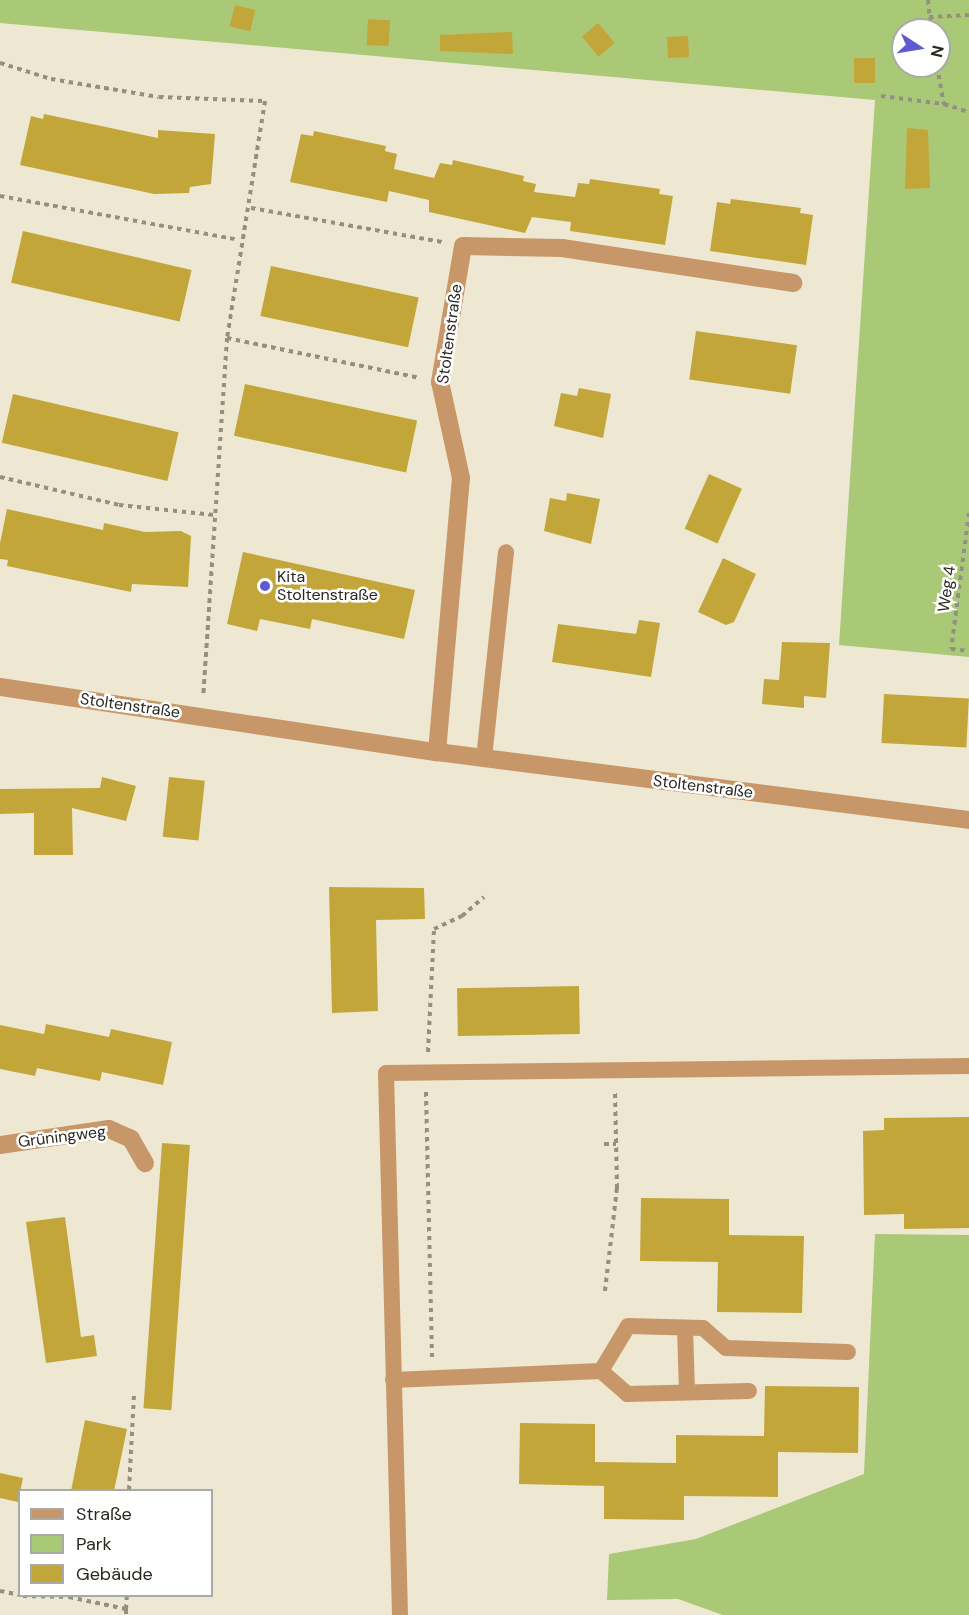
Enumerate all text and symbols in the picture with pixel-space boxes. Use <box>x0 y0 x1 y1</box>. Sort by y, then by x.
north arrow <box>891 18 951 78</box>
text: N <box>926 44 949 59</box>
street label: Stoltenstraße <box>433 283 467 385</box>
street label: Weg 4 <box>934 565 960 613</box>
place label: Kita Stoltenstraße <box>277 567 378 605</box>
marker: Kita Stoltenstraße <box>258 579 272 593</box>
street label: Stoltenstraße <box>79 689 181 723</box>
street label: Stoltenstraße <box>652 771 754 803</box>
street label: Grüningweg <box>17 1122 107 1152</box>
legend <box>18 1489 213 1597</box>
text: Straße <box>76 1502 132 1526</box>
text: Park <box>76 1532 112 1556</box>
text: Gebäude <box>76 1562 153 1586</box>

